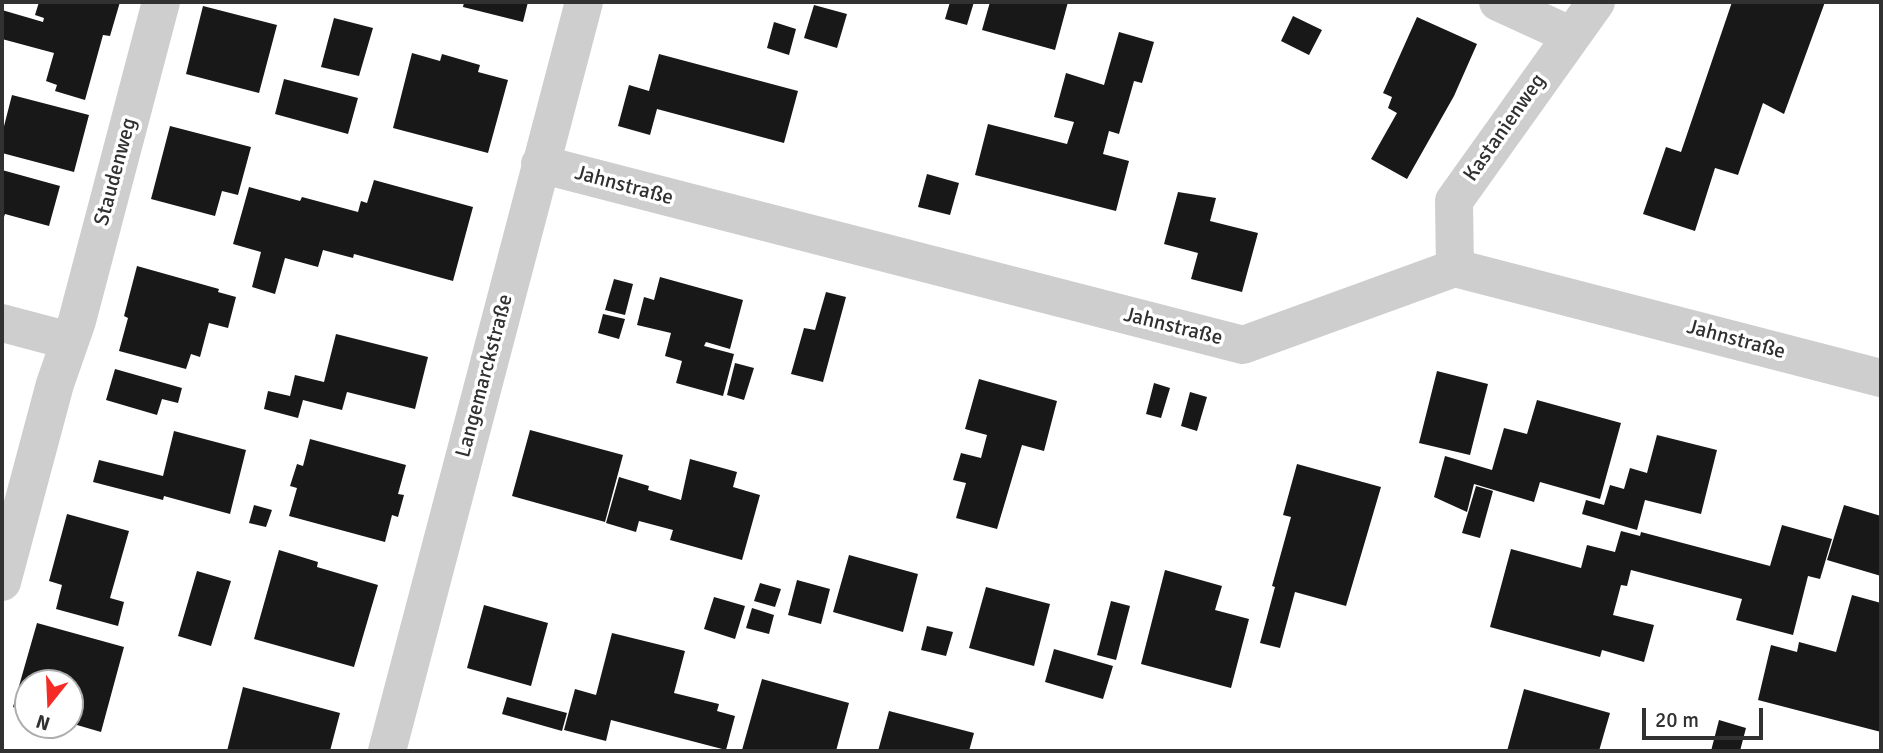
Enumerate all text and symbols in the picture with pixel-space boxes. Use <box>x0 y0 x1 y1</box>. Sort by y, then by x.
street label: Kastanienweg <box>1459 69 1551 187</box>
street label: Staudenweg <box>90 115 142 229</box>
street label: Jahnstraße <box>572 161 676 211</box>
street label: Langemarckstraße <box>451 292 519 460</box>
street label: Jahnstraße <box>1121 303 1225 351</box>
street label: Jahnstraße <box>1684 315 1788 365</box>
north arrow <box>14 669 84 739</box>
scale bar <box>1645 694 1766 738</box>
text: 20 m <box>1655 707 1699 733</box>
text: N <box>33 709 53 736</box>

